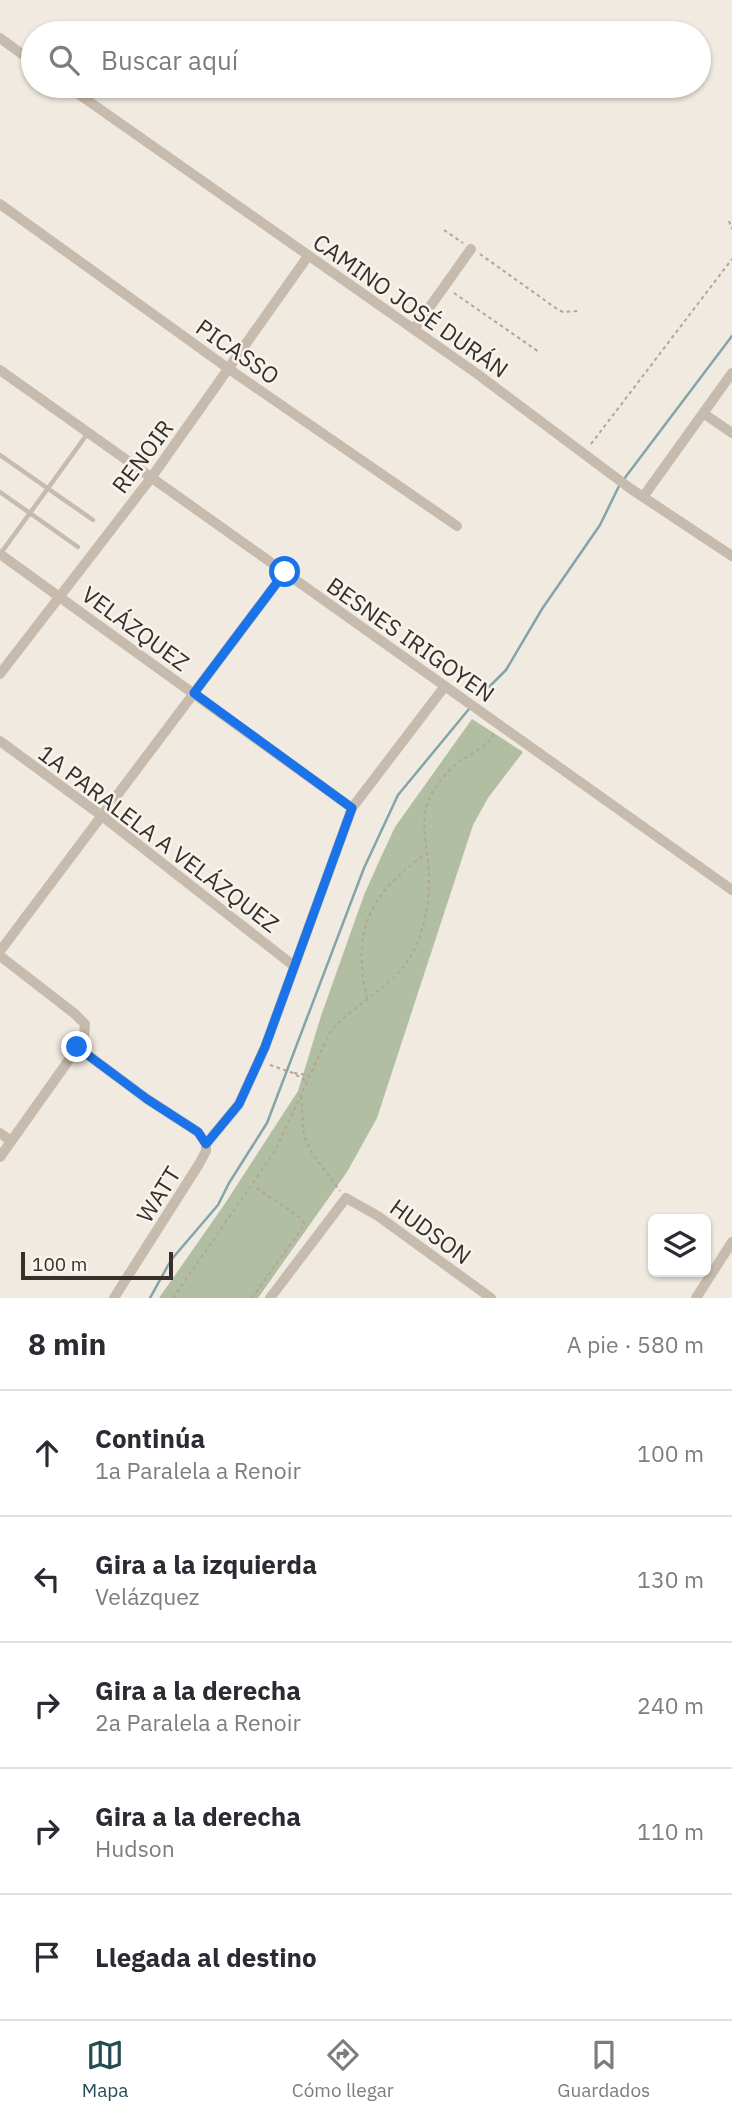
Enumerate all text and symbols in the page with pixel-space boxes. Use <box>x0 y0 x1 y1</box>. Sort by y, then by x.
search box <box>21 21 711 98</box>
icon: search <box>45 41 83 79</box>
text: Buscar aquí <box>101 43 238 77</box>
street label: CAMINO JOSÉ DURÁN <box>307 226 515 384</box>
street label: PICASSO <box>191 311 285 391</box>
street label: RENOIR <box>105 413 179 499</box>
route start <box>269 556 300 587</box>
street label: BESNES IRIGOYEN <box>321 570 501 708</box>
street label: VELÁZQUEZ <box>76 579 196 677</box>
street label: 1A PARALELA A VELÁZQUEZ <box>33 738 285 938</box>
route end <box>61 1031 92 1062</box>
street label: WATT <box>129 1160 187 1228</box>
street label: HUDSON <box>384 1191 478 1271</box>
map controls <box>648 1214 711 1277</box>
button: layers <box>648 1214 711 1277</box>
scale bar <box>21 1249 173 1281</box>
text: 100 m <box>32 1252 87 1276</box>
text: 8 min <box>28 1324 106 1363</box>
text: A pie · 580 m <box>567 1329 704 1359</box>
text: Continúa <box>95 1421 205 1455</box>
icon: ahead <box>28 1434 66 1472</box>
text: 100 m <box>637 1438 704 1468</box>
text: 1a Paralela a Renoir <box>95 1455 301 1485</box>
text: Gira a la izquierda <box>95 1547 317 1581</box>
icon: left <box>28 1560 66 1598</box>
text: 130 m <box>637 1564 704 1594</box>
text: Velázquez <box>95 1581 200 1611</box>
text: Gira a la derecha <box>95 1673 301 1707</box>
icon: right <box>28 1686 66 1724</box>
text: 240 m <box>637 1690 704 1720</box>
text: 2a Paralela a Renoir <box>95 1707 301 1737</box>
text: Gira a la derecha <box>95 1799 301 1833</box>
icon: right <box>28 1812 66 1850</box>
text: 110 m <box>637 1816 704 1846</box>
text: Hudson <box>95 1833 175 1863</box>
icon: arrive <box>28 1938 66 1976</box>
text: Llegada al destino <box>95 1940 317 1974</box>
tab: Mapa <box>82 2036 128 2102</box>
tab: Cómo llegar <box>292 2036 394 2102</box>
tab: Guardados <box>557 2036 650 2102</box>

